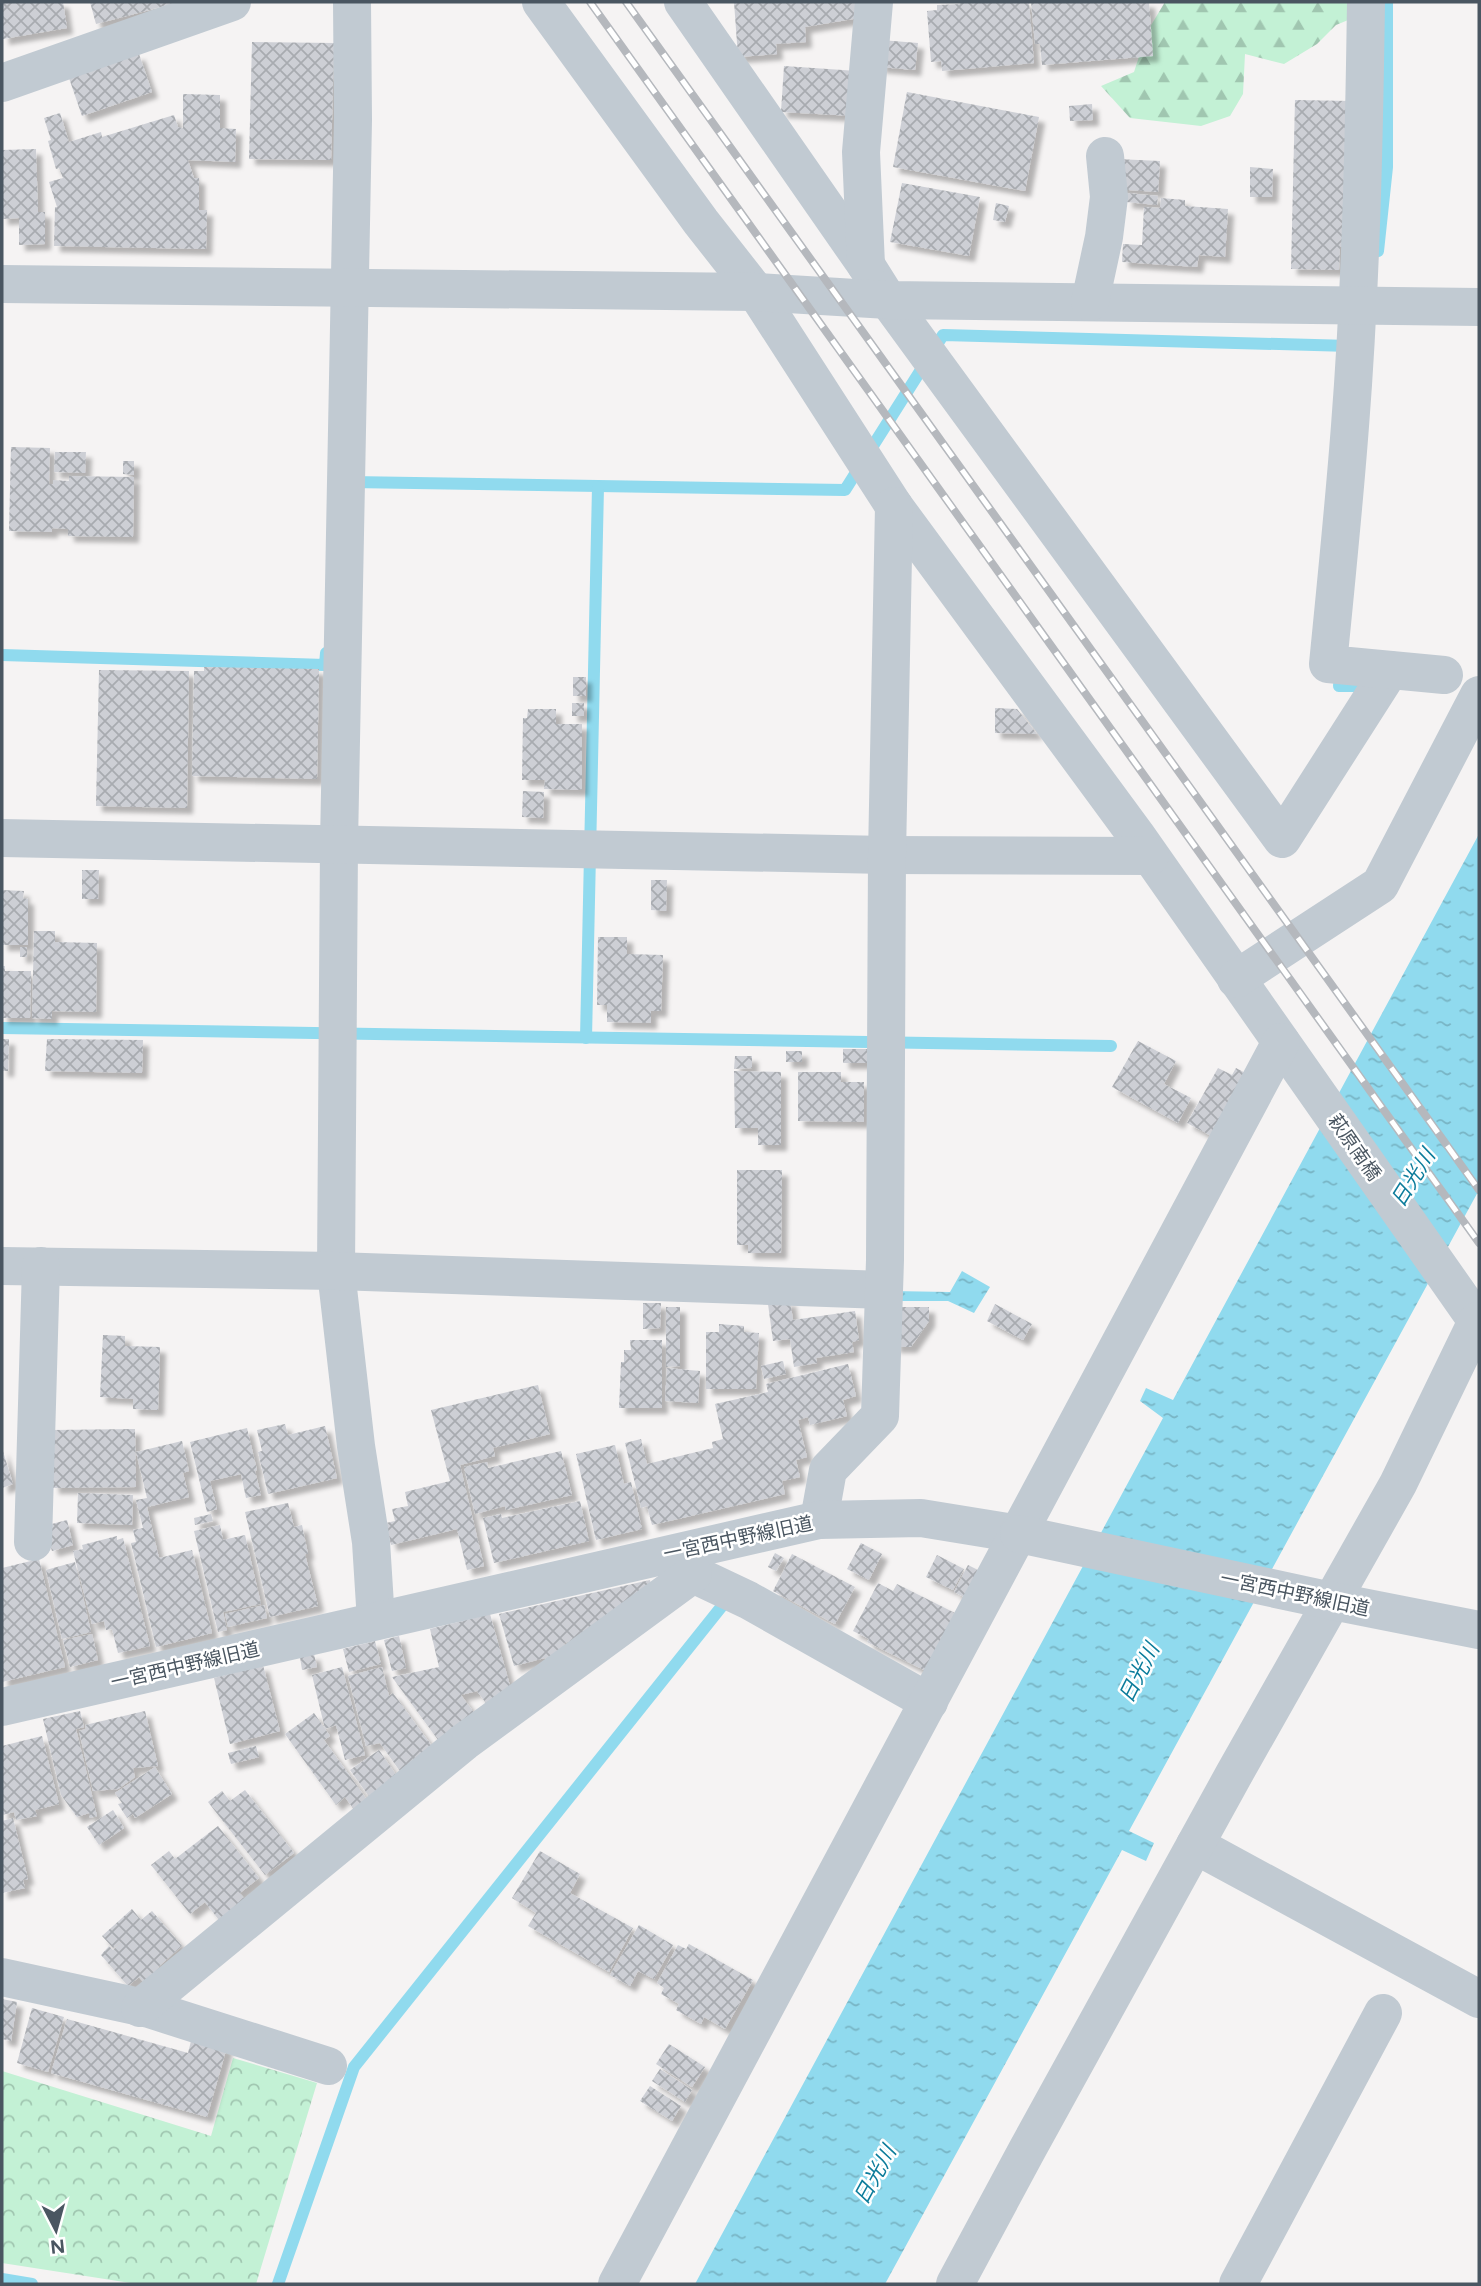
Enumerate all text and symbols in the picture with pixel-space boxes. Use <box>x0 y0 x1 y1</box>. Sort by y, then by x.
street label: 萩原南橋 <box>1323 1110 1386 1185</box>
water label: 日光川 <box>1385 1143 1441 1211</box>
street label: 一宮西中野線旧道 <box>661 1511 815 1566</box>
street label: 一宮西中野線旧道 <box>1218 1566 1372 1621</box>
street label: 一宮西中野線旧道 <box>108 1637 262 1694</box>
water label: 日光川 <box>1113 1637 1165 1707</box>
water label: 日光川 <box>848 2139 902 2208</box>
north arrow <box>21 2195 91 2265</box>
text: N <box>49 2234 66 2259</box>

